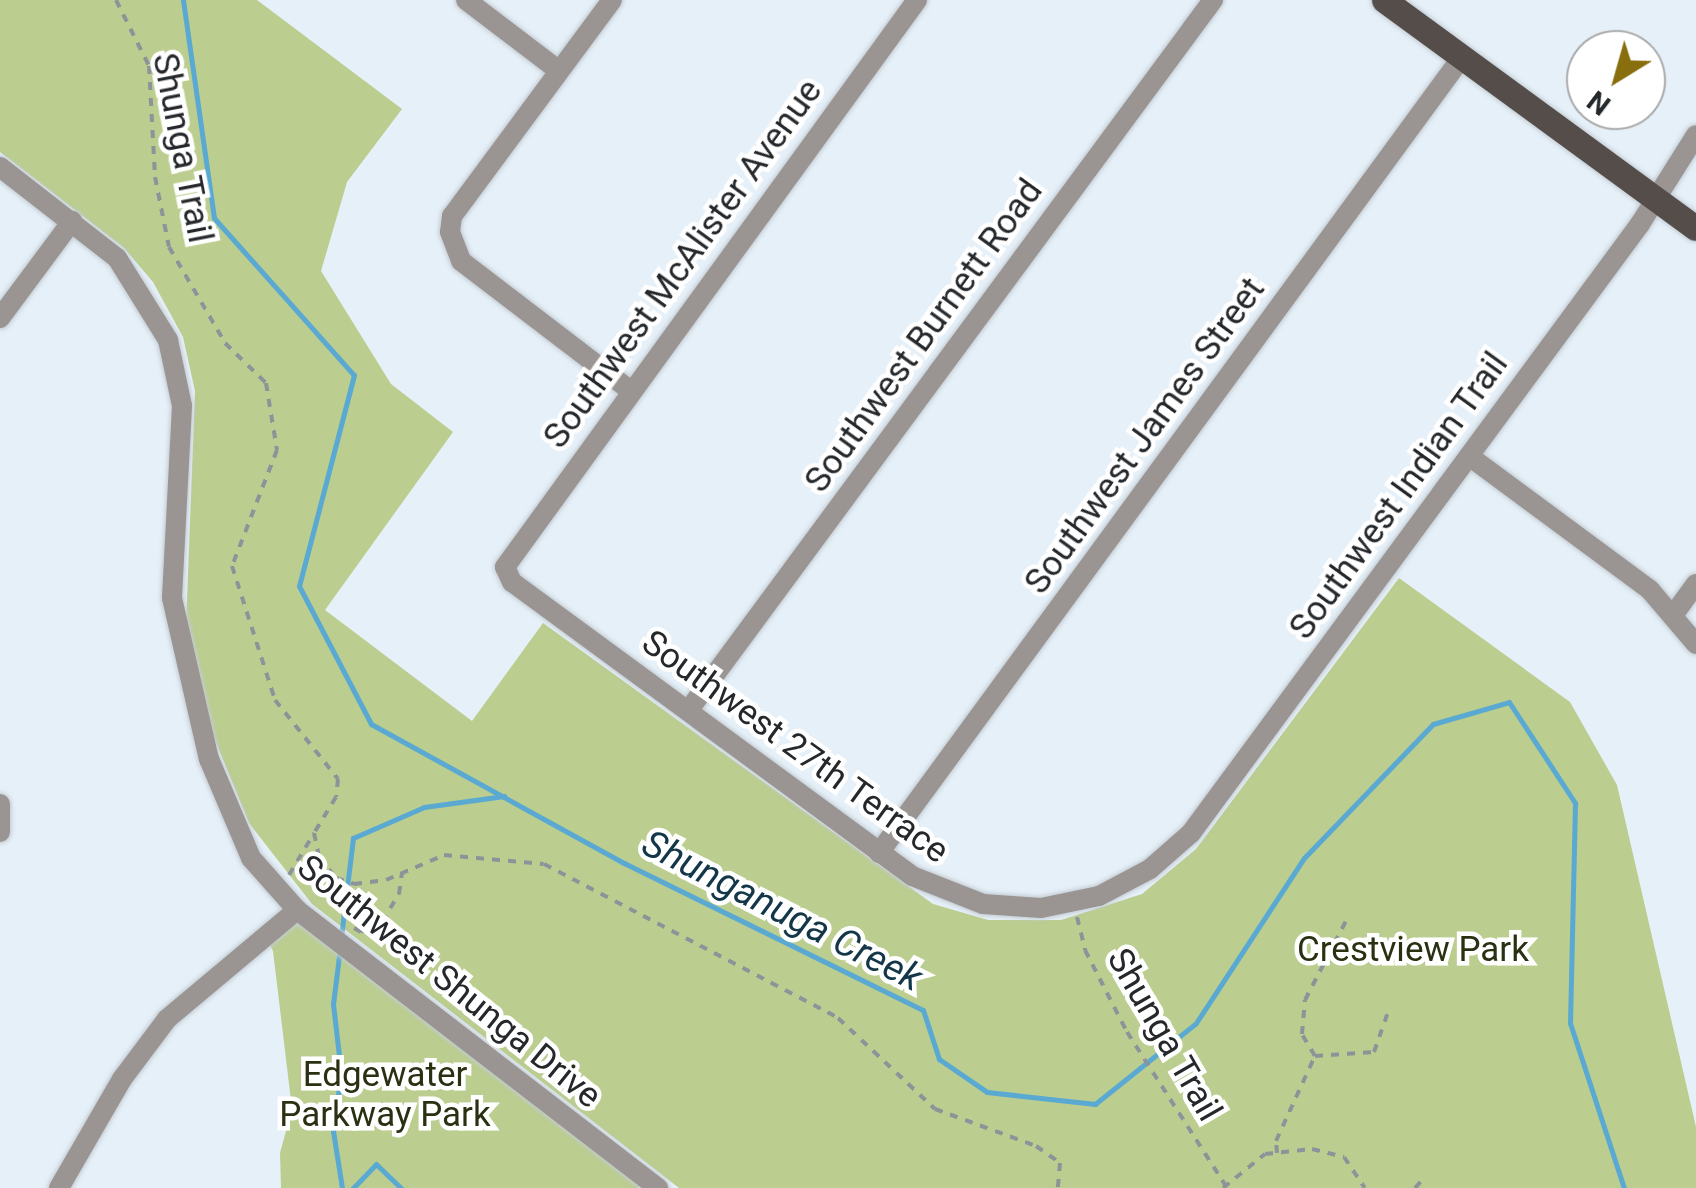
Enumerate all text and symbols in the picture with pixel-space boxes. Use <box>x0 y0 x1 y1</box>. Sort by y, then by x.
north arrow <box>1566 30 1666 130</box>
street label: Shunga Trail <box>143 49 221 247</box>
street label: Southwest McAlister Avenue <box>535 71 831 457</box>
text: N <box>1581 84 1617 122</box>
street label: Southwest Burnett Road <box>796 171 1052 501</box>
street label: Southwest James Street <box>1016 270 1274 602</box>
street label: Southwest Indian Trail <box>1281 344 1517 648</box>
street label: Southwest 27th Terrace <box>633 621 957 873</box>
water label: Shunganuga Creek <box>634 821 930 1001</box>
street label: Southwest Shunga Drive <box>289 847 609 1117</box>
park label: Crestview Park <box>1297 929 1529 971</box>
street label: Shunga Trail <box>1098 941 1230 1129</box>
park label: Edgewater Parkway Park <box>279 1054 491 1136</box>

